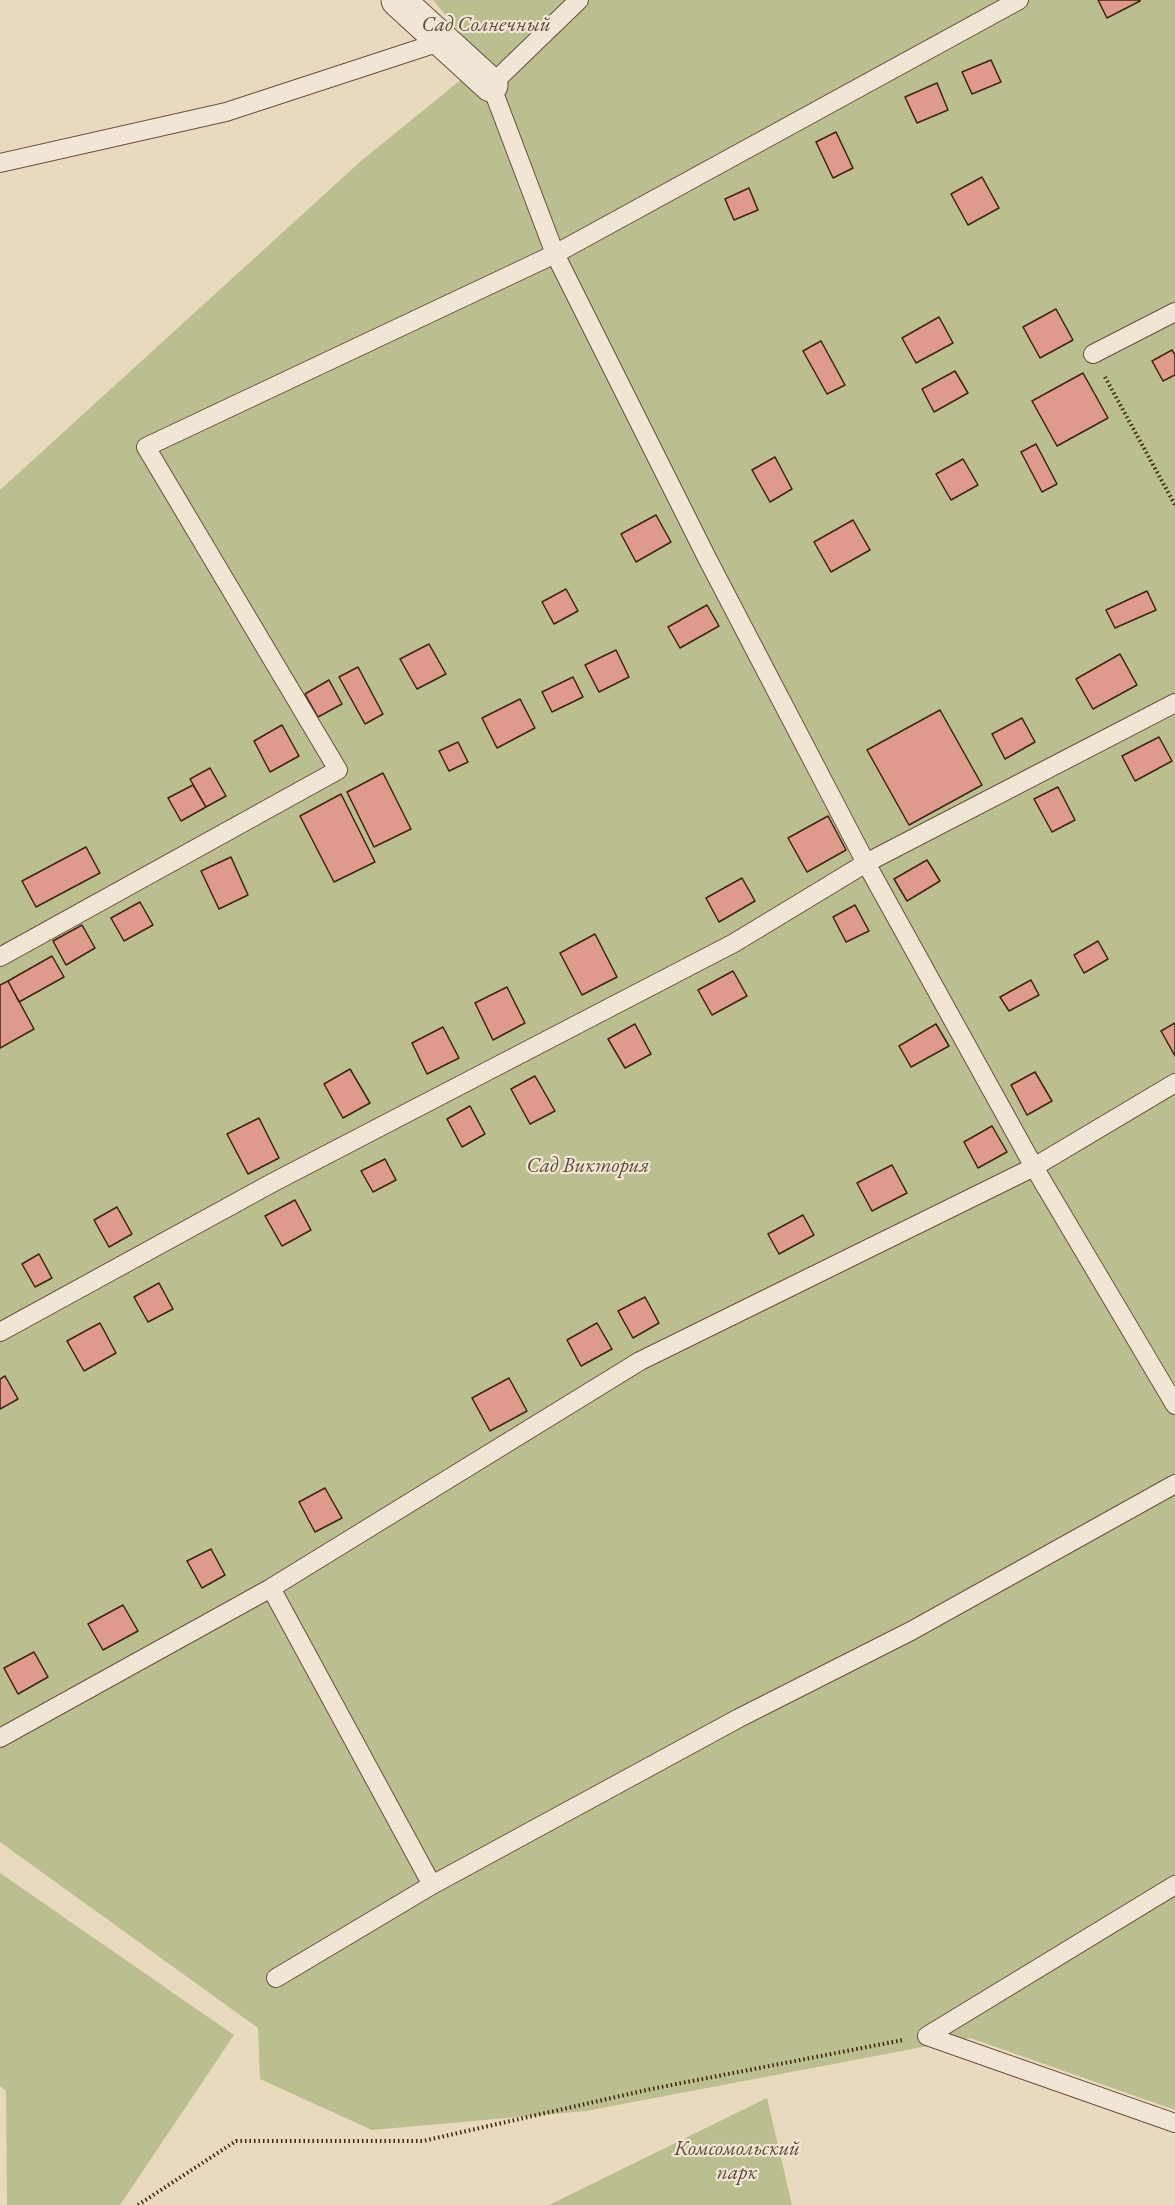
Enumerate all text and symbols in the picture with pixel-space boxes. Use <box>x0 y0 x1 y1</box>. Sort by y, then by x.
park label: Сад Солнечный <box>421 12 551 38</box>
park label: Сад Виктория <box>526 1153 650 1179</box>
park label: Комсомольский парк <box>674 2136 800 2186</box>

